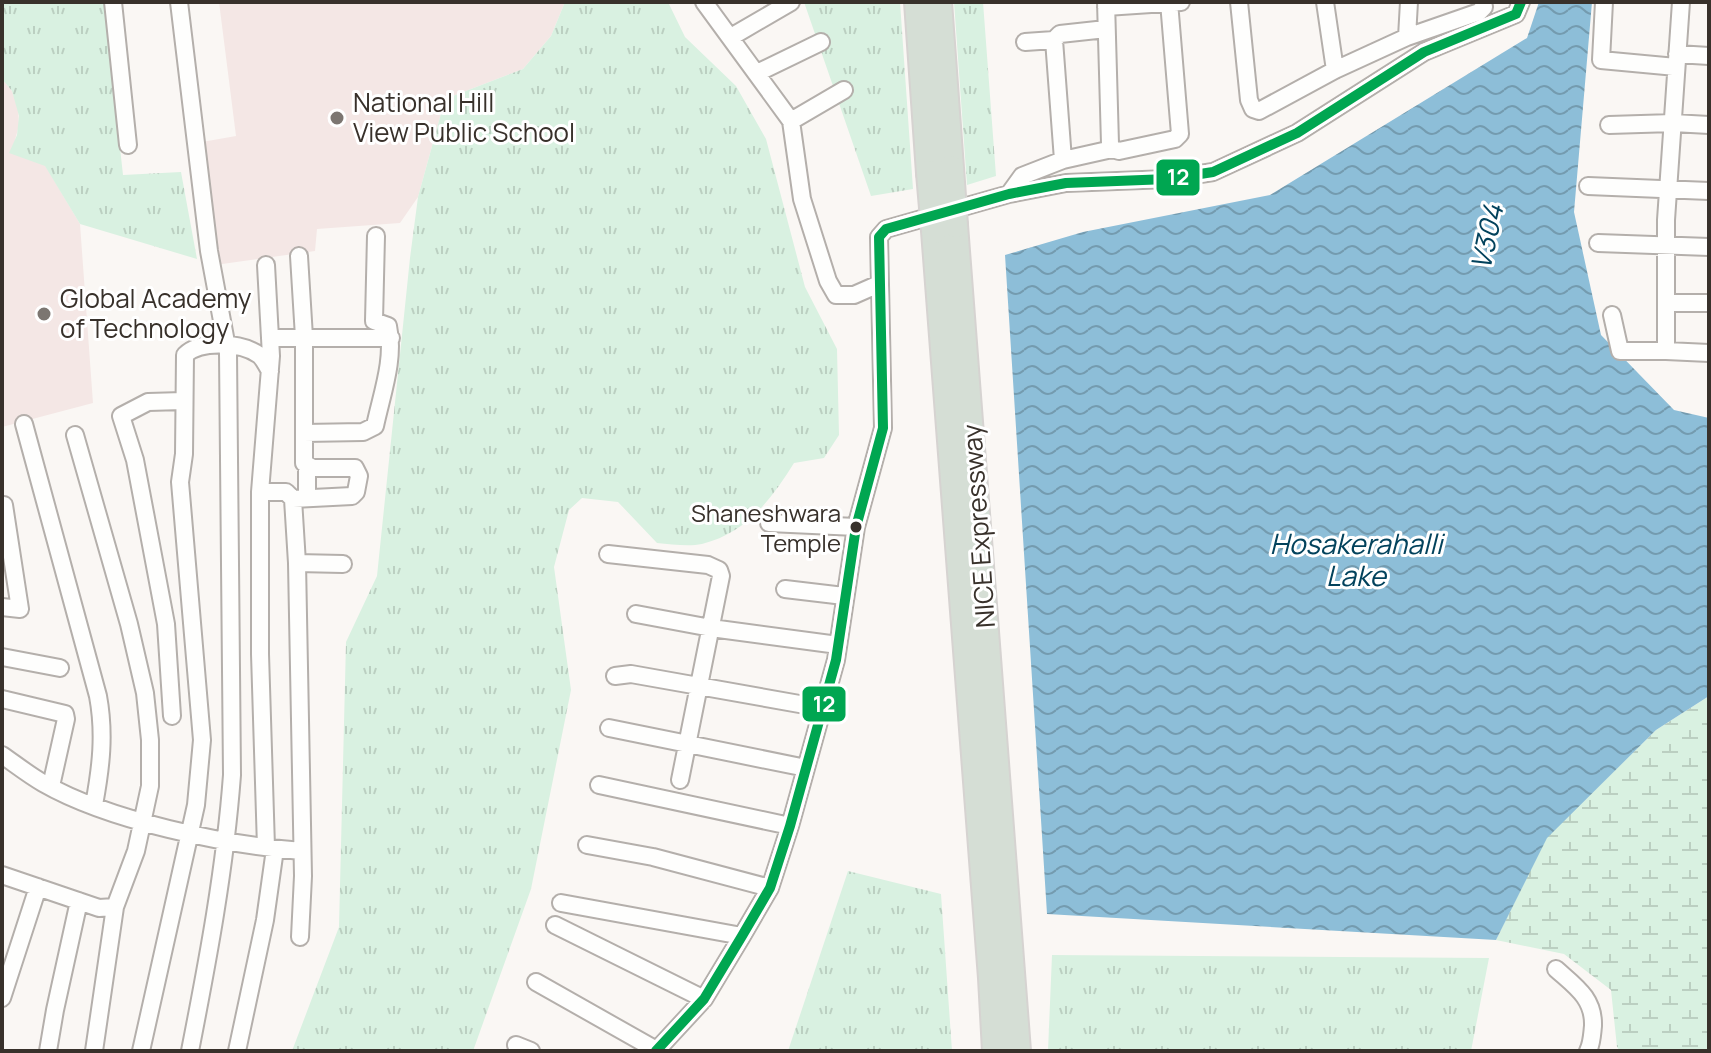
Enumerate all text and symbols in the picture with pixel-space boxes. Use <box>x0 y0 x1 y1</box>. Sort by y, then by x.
place label: National Hill View Public School <box>353 84 575 150</box>
marker: National Hill View Public School <box>328 109 346 127</box>
line badge: 12 <box>1155 158 1201 197</box>
text: 12 <box>1167 162 1189 192</box>
water label: V304 <box>1461 200 1512 273</box>
place label: Global Academy of Technology <box>60 280 252 346</box>
marker: Global Academy of Technology <box>35 305 53 323</box>
street label: NICE Expressway <box>953 423 1003 629</box>
place label: Shaneshwara Temple <box>691 496 841 559</box>
marker: Shaneshwara Temple <box>848 519 864 535</box>
water label: Hosakerahalli Lake <box>1270 524 1446 594</box>
line badge: 12 <box>801 685 847 723</box>
text: 12 <box>813 689 835 719</box>

